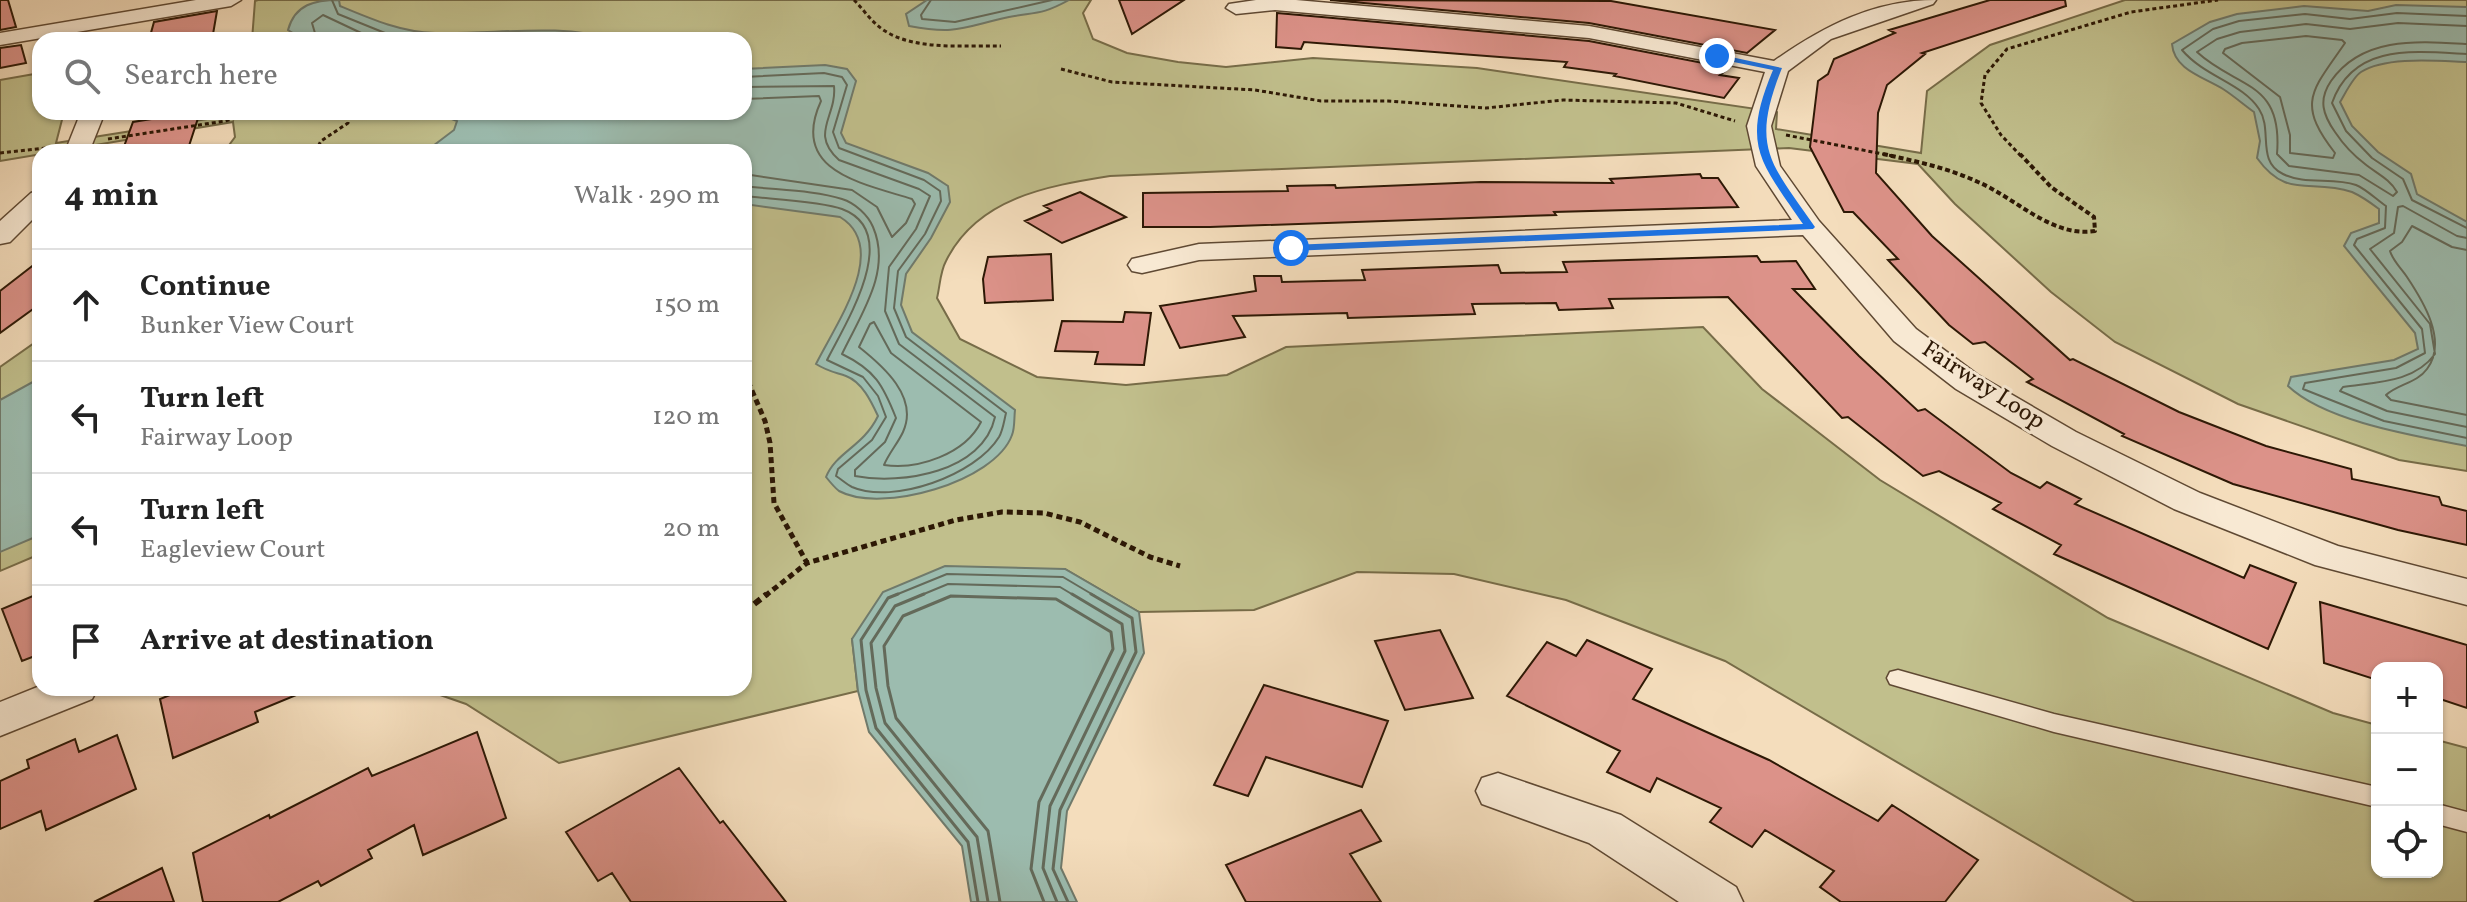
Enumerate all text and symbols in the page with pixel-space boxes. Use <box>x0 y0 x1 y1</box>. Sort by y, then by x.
search box <box>32 32 752 120</box>
route end <box>1699 38 1735 74</box>
icon: search <box>60 54 104 98</box>
text: Search here <box>124 55 278 97</box>
text: 4 min <box>64 173 159 220</box>
text: Walk · 290 m <box>574 178 720 214</box>
route start <box>1273 230 1309 266</box>
text: Continue <box>140 266 271 308</box>
icon: ahead <box>64 283 108 327</box>
text: 150 m <box>654 287 720 323</box>
text: Bunker View Court <box>140 308 354 344</box>
street label: Fairway Loop <box>1915 333 2051 439</box>
text: Turn left <box>140 378 264 420</box>
icon: left <box>64 395 108 439</box>
text: 120 m <box>652 399 720 435</box>
text: Fairway Loop <box>140 420 293 456</box>
text: Turn left <box>140 490 264 532</box>
icon: left <box>64 507 108 551</box>
text: 20 m <box>662 511 720 547</box>
text: Eagleview Court <box>140 532 325 568</box>
icon: arrive <box>64 619 108 663</box>
text: Arrive at destination <box>140 620 434 662</box>
map controls <box>2371 662 2443 878</box>
button: + <box>2371 662 2443 734</box>
button: − <box>2371 734 2443 806</box>
button: locate <box>2371 806 2443 878</box>

